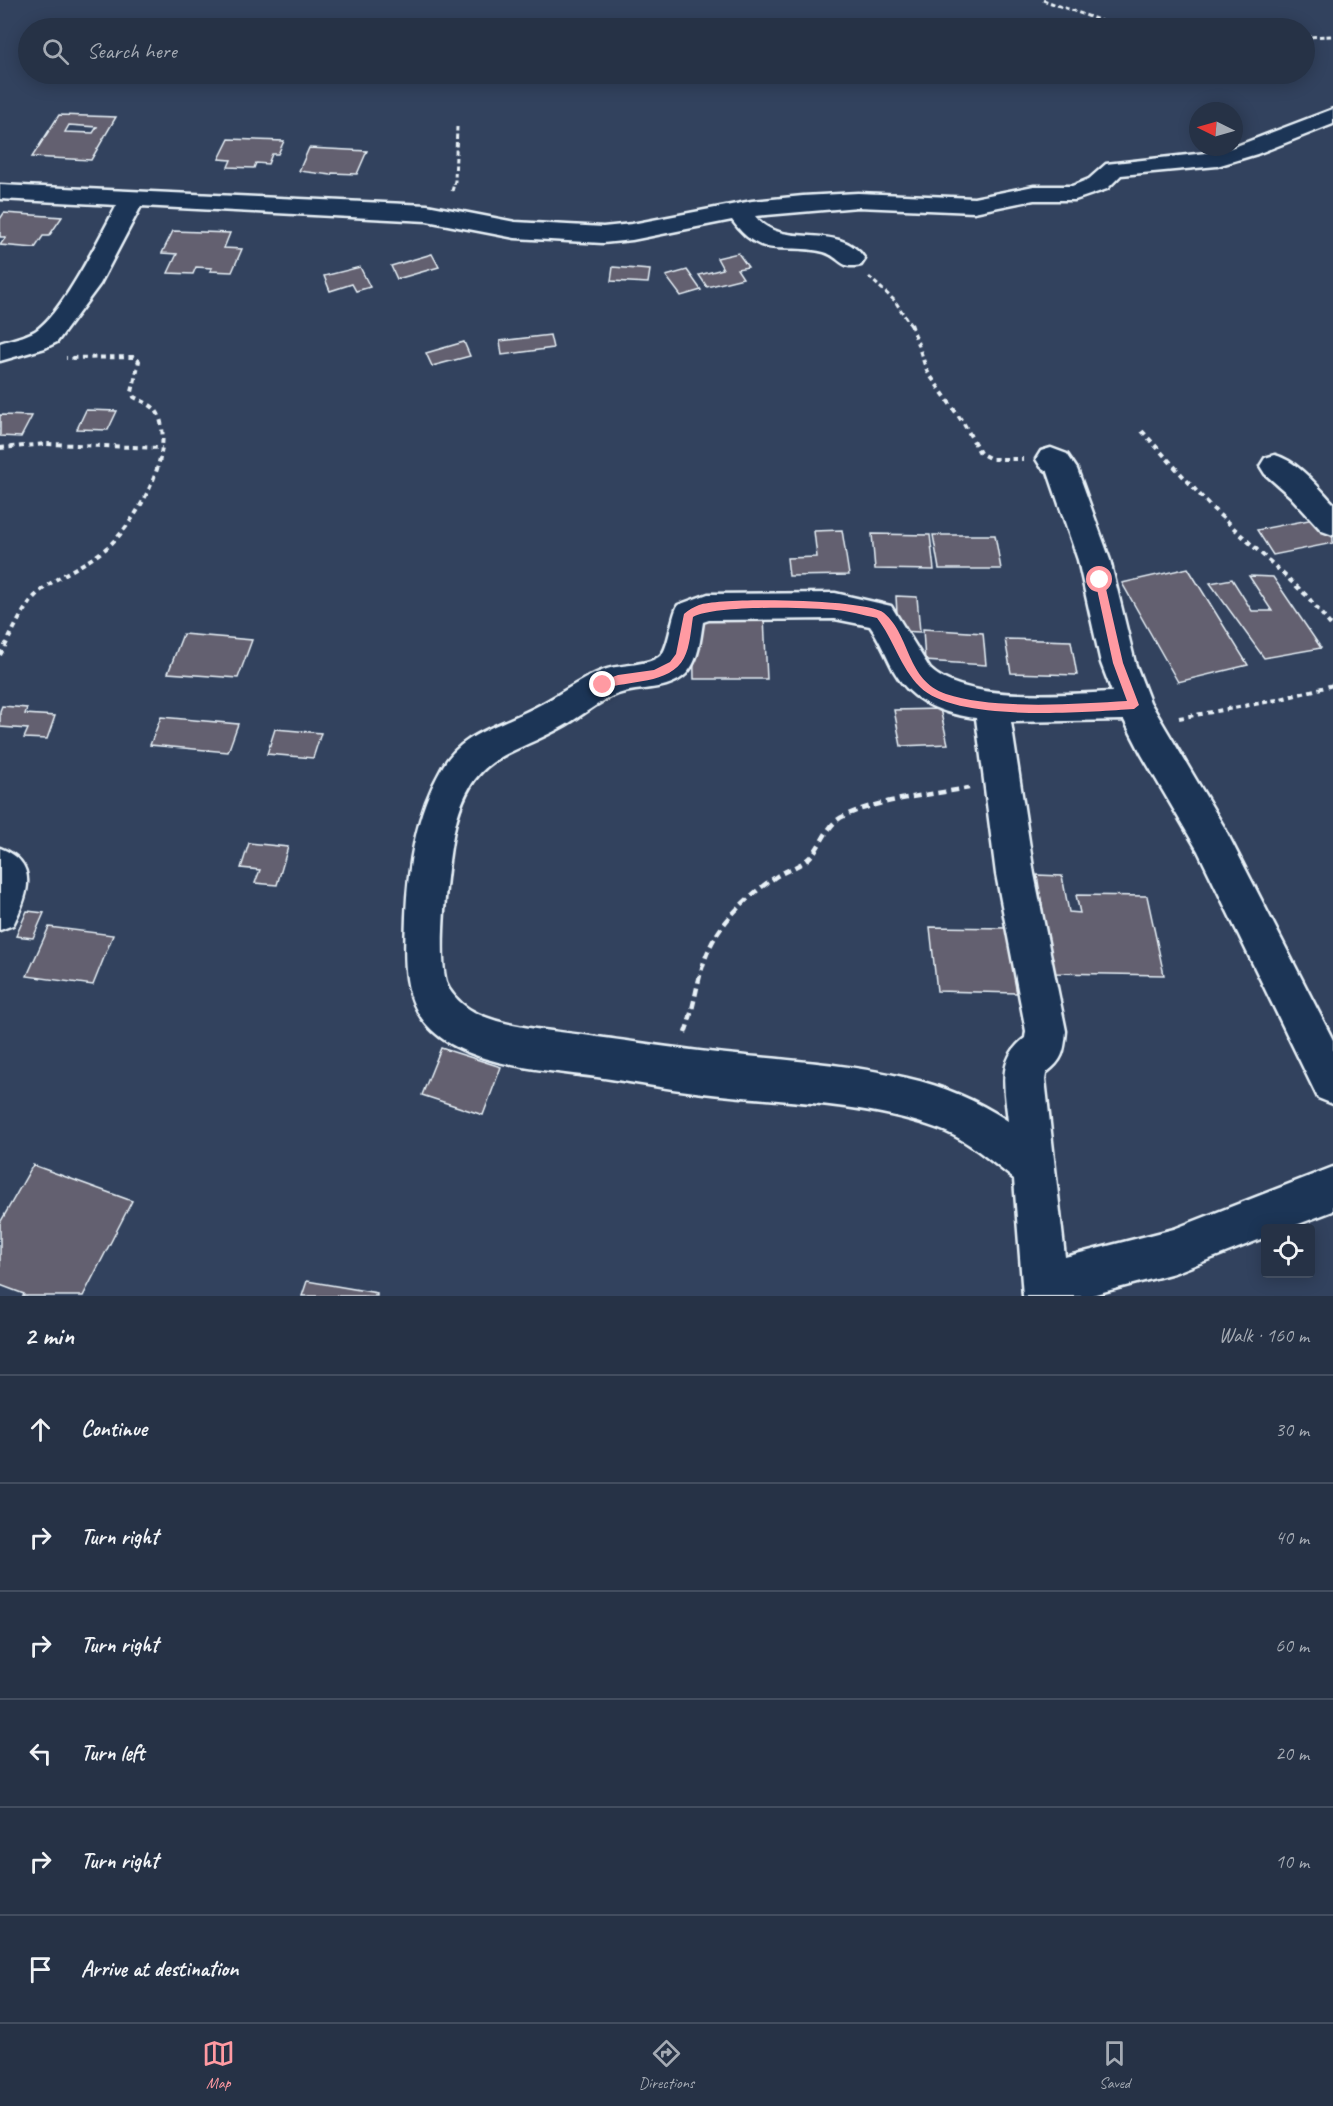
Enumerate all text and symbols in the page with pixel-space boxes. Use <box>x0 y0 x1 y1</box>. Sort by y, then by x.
search box <box>18 18 1315 84</box>
icon: search <box>39 35 72 68</box>
text: Search here <box>87 37 177 65</box>
north arrow <box>1189 102 1243 156</box>
route start <box>1086 566 1112 592</box>
route end <box>589 671 615 697</box>
map controls <box>1261 1224 1315 1278</box>
button: locate <box>1261 1224 1315 1278</box>
text: 2 min <box>24 1319 74 1352</box>
text: Walk · 160 m <box>1219 1323 1309 1348</box>
icon: ahead <box>24 1413 57 1446</box>
text: Continue <box>81 1415 147 1443</box>
text: 30 m <box>1275 1417 1309 1442</box>
icon: right <box>24 1521 57 1554</box>
text: Turn right <box>81 1523 158 1551</box>
text: 40 m <box>1275 1525 1309 1550</box>
icon: right <box>24 1629 57 1662</box>
text: Turn right <box>81 1631 158 1659</box>
text: 60 m <box>1275 1633 1309 1658</box>
icon: left <box>24 1737 57 1770</box>
text: Turn left <box>81 1739 145 1767</box>
text: 20 m <box>1275 1741 1309 1766</box>
icon: right <box>24 1845 57 1878</box>
text: Turn right <box>81 1847 158 1875</box>
text: 10 m <box>1275 1849 1309 1874</box>
icon: arrive <box>24 1953 57 1986</box>
text: Arrive at destination <box>81 1955 238 1983</box>
tab: Map <box>202 2037 235 2093</box>
tab: Directions <box>639 2037 694 2093</box>
tab: Saved <box>1098 2037 1131 2093</box>

